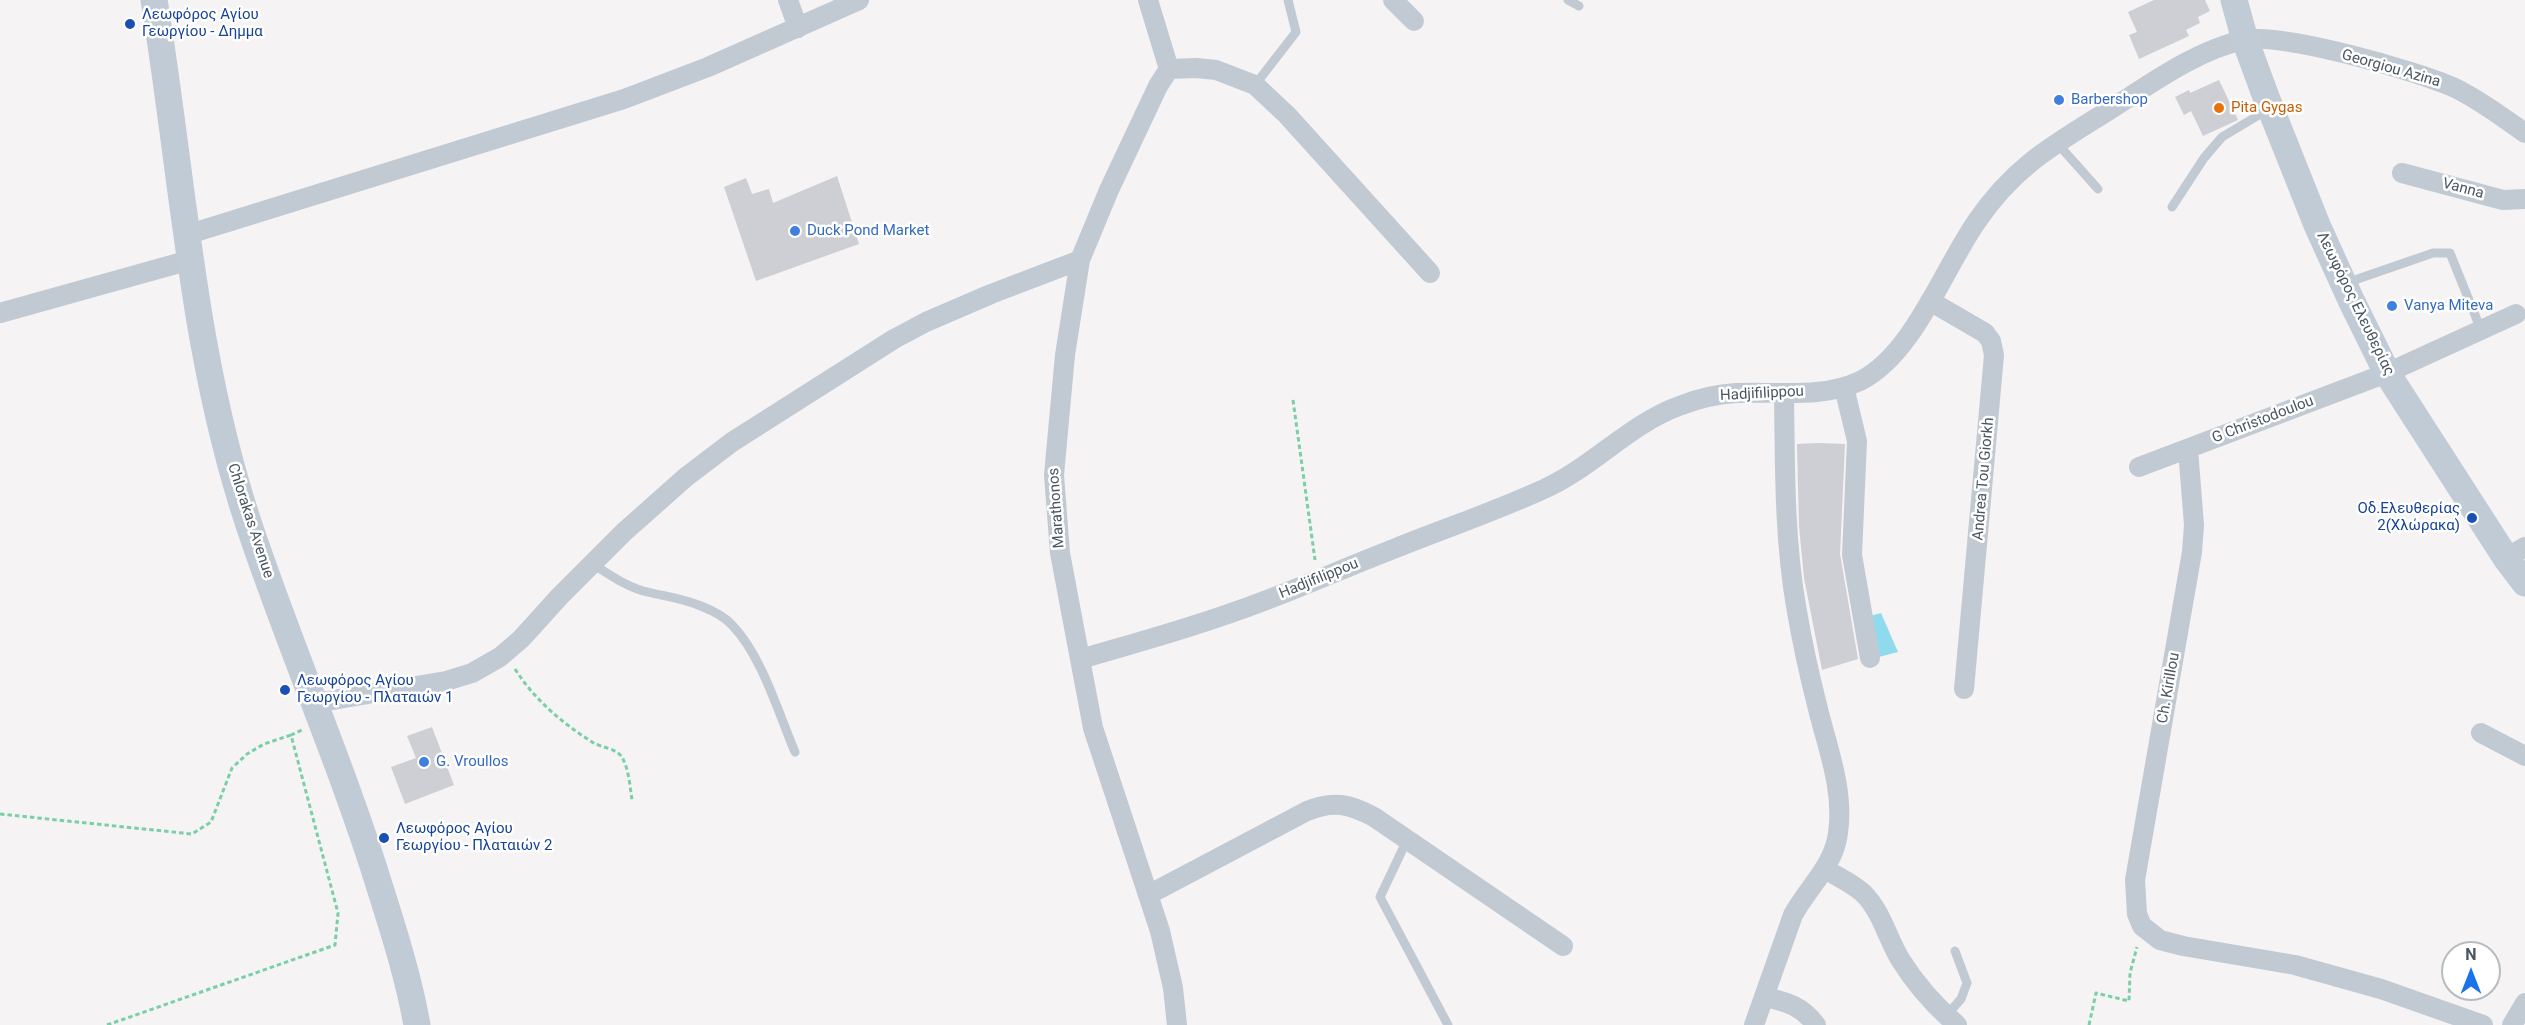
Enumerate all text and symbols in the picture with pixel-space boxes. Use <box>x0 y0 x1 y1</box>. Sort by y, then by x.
place label: Λεωφόρος Αγίου Γεωργίου - Δημμα <box>142 6 263 41</box>
marker: Λεωφόρος Αγίου Γεωργίου - Δημμα <box>123 17 137 31</box>
street label: Georgiou Azina <box>2340 46 2442 92</box>
place label: Barbershop <box>2071 91 2148 109</box>
marker: Barbershop <box>2052 93 2066 107</box>
place label: Pita Gygas <box>2231 99 2302 117</box>
marker: Pita Gygas <box>2212 101 2226 115</box>
street label: Vanna <box>2440 175 2486 203</box>
place label: Duck Pond Market <box>807 222 929 240</box>
marker: Duck Pond Market <box>788 224 802 238</box>
street label: Λεωφόρος Ελευθερίας <box>2312 229 2398 379</box>
place label: Vanya Miteva <box>2404 297 2493 315</box>
marker: Vanya Miteva <box>2385 299 2399 313</box>
street label: Hadjifilippou <box>1720 383 1804 405</box>
street label: G Christodoulou <box>2210 392 2316 448</box>
street label: Andrea Tou Giorkh <box>1970 417 1998 541</box>
street label: Chlorakas Avenue <box>223 461 277 581</box>
street label: Marathonos <box>1045 467 1069 549</box>
place label: Οδ.Ελευθερίας 2(Χλώρακα) <box>2358 500 2460 535</box>
marker: Οδ.Ελευθερίας 2(Χλώρακα) <box>2465 511 2479 525</box>
street label: Hadjifilippou <box>1277 555 1361 603</box>
street label: Ch. Kirillou <box>2154 651 2184 725</box>
place label: Λεωφόρος Αγίου Γεωργίου - Πλαταιών 1 <box>297 672 453 707</box>
marker: Λεωφόρος Αγίου Γεωργίου - Πλαταιών 1 <box>278 683 292 697</box>
place label: G. Vroullos <box>436 753 509 771</box>
marker: G. Vroullos <box>417 755 431 769</box>
place label: Λεωφόρος Αγίου Γεωργίου - Πλαταιών 2 <box>396 820 552 855</box>
marker: Λεωφόρος Αγίου Γεωργίου - Πλαταιών 2 <box>377 831 391 845</box>
north arrow <box>2441 941 2501 1001</box>
text: N <box>2465 945 2477 964</box>

